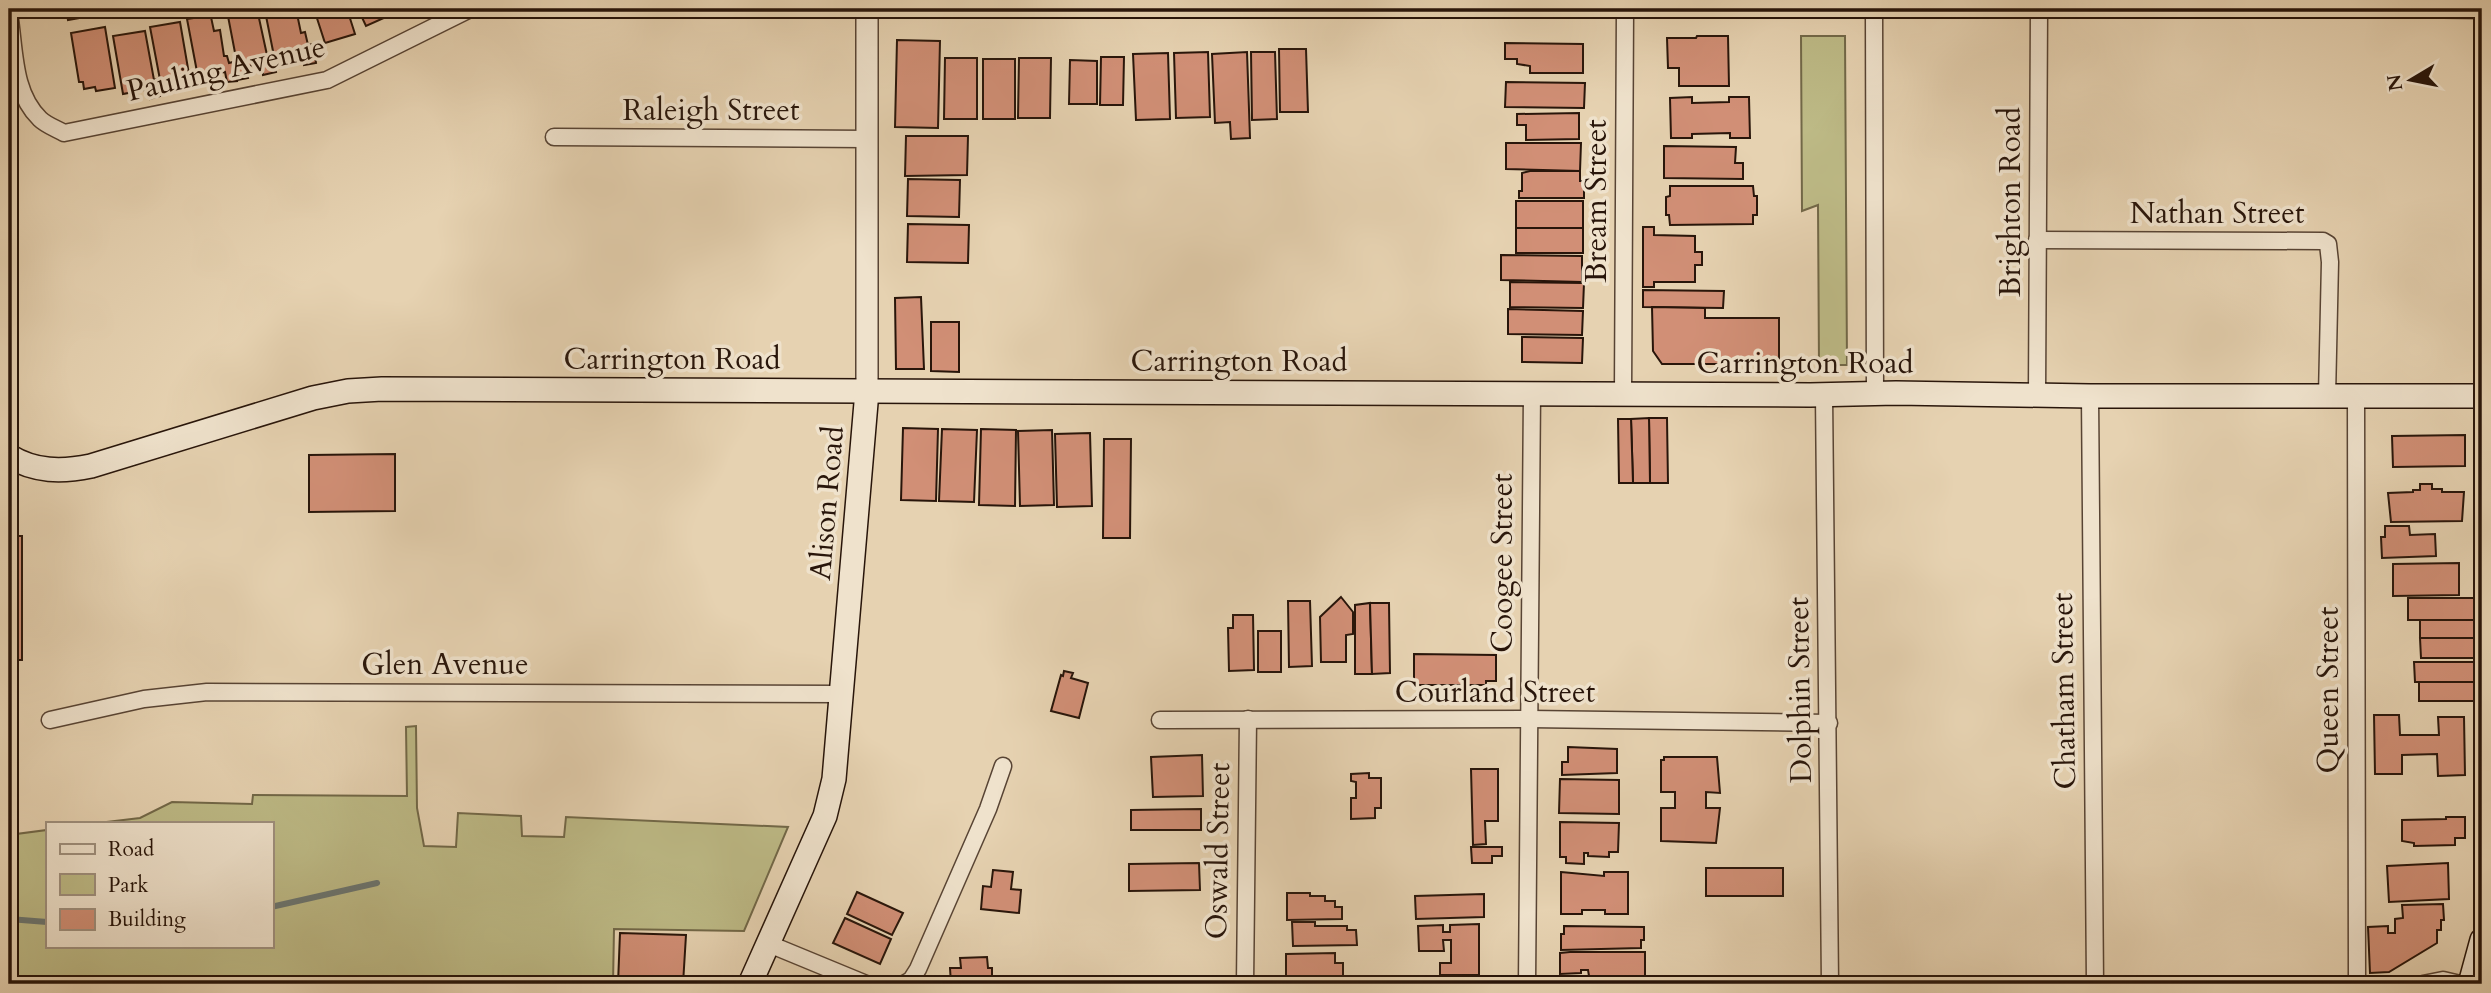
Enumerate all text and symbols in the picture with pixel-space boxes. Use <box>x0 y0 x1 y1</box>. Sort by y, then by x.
street label: Pauling Avenue <box>123 26 329 112</box>
north arrow <box>2376 46 2446 116</box>
text: N <box>2381 72 2409 93</box>
street label: Raleigh Street <box>623 90 800 131</box>
street label: Brighton Road <box>1990 107 2031 297</box>
street label: Bream Street <box>1576 119 1617 283</box>
street label: Nathan Street <box>2130 193 2305 234</box>
street label: Carrington Road <box>564 339 780 380</box>
street label: Carrington Road <box>1131 341 1347 382</box>
street label: Carrington Road <box>1697 343 1913 384</box>
street label: Alison Road <box>800 424 854 582</box>
street label: Coogee Street <box>1482 473 1523 653</box>
street label: Chatham Street <box>2042 592 2086 790</box>
street label: Dolphin Street <box>1778 596 1822 784</box>
street label: Queen Street <box>2308 606 2349 773</box>
street label: Glen Avenue <box>361 644 529 685</box>
street label: Courland Street <box>1395 672 1596 713</box>
street label: Oswald Street <box>1196 762 1240 940</box>
legend <box>46 822 273 948</box>
text: Road <box>108 835 154 864</box>
text: Park <box>108 871 149 900</box>
text: Building <box>108 905 186 934</box>

